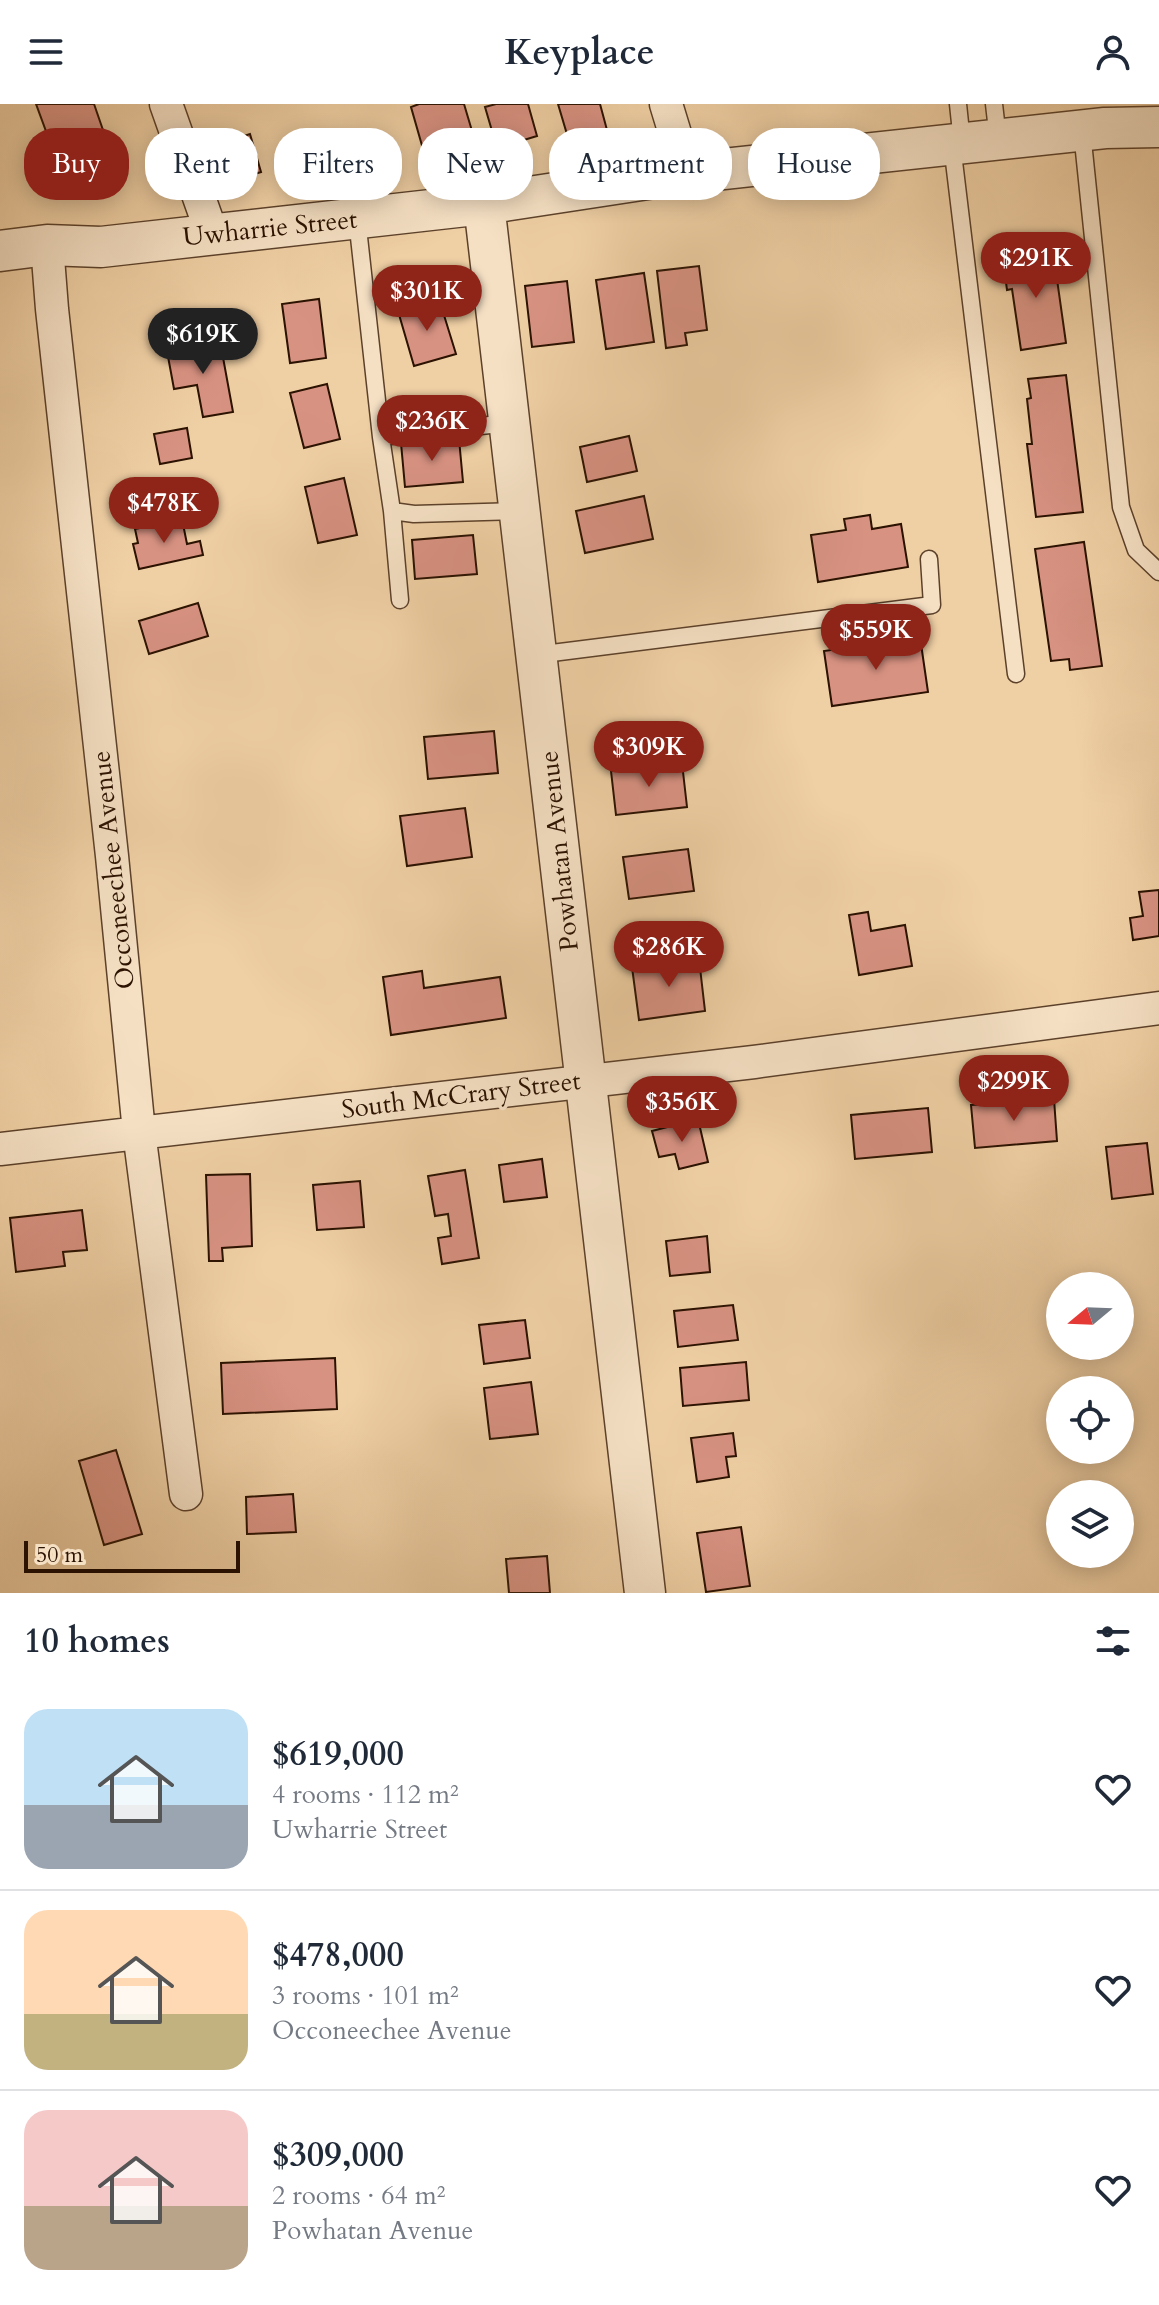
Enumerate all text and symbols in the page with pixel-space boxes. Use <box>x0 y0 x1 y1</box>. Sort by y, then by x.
text: Keyplace <box>505 28 654 77</box>
icon: menu <box>24 30 68 74</box>
icon: person <box>1091 30 1135 74</box>
chip: Buy <box>24 128 129 200</box>
chip: Rent <box>145 128 258 200</box>
chip: Filters <box>274 128 402 200</box>
chip: New <box>418 128 533 200</box>
chip: Apartment <box>549 128 732 200</box>
chip: House <box>748 128 880 200</box>
street label: Uwharrie Street <box>181 201 359 255</box>
pin: $291K <box>980 232 1092 300</box>
text: $291K <box>999 240 1073 275</box>
pin: $301K <box>371 265 483 333</box>
text: $301K <box>390 273 464 308</box>
pin: $619K <box>147 308 259 376</box>
text: $619K <box>166 316 240 351</box>
pin: $236K <box>376 395 488 463</box>
text: $236K <box>395 403 469 438</box>
pin: $478K <box>108 477 220 545</box>
text: $478K <box>127 485 201 520</box>
pin: $559K <box>820 604 932 672</box>
text: $559K <box>839 612 913 647</box>
pin: $309K <box>593 721 705 789</box>
text: $309K <box>612 729 686 764</box>
street label: Occoneechee Avenue <box>83 749 143 991</box>
street label: Powhatan Avenue <box>531 749 587 953</box>
pin: $286K <box>613 921 725 989</box>
text: $286K <box>632 929 706 964</box>
pin: $299K <box>958 1055 1070 1123</box>
street label: South McCrary Street <box>340 1063 582 1127</box>
text: $299K <box>977 1063 1051 1098</box>
pin: $356K <box>626 1076 738 1144</box>
text: $356K <box>645 1084 719 1119</box>
north arrow <box>1046 1272 1134 1360</box>
map controls <box>1046 1272 1134 1568</box>
button: locate <box>1046 1376 1134 1464</box>
button: layers <box>1046 1480 1134 1568</box>
scale bar <box>24 1537 240 1573</box>
text: 50 m <box>36 1540 83 1570</box>
text: 10 homes <box>24 1618 170 1664</box>
icon: filters <box>1091 1619 1135 1663</box>
text: $619,000 <box>272 1731 404 1777</box>
icon: home <box>88 1741 184 1837</box>
icon: heart <box>1091 1767 1135 1811</box>
text: 4 rooms · 112 m² <box>272 1777 459 1812</box>
text: Uwharrie Street <box>272 1812 447 1847</box>
text: $478,000 <box>272 1932 404 1978</box>
icon: home <box>88 1942 184 2038</box>
icon: heart <box>1091 1968 1135 2012</box>
text: 3 rooms · 101 m² <box>272 1978 459 2013</box>
text: Occoneechee Avenue <box>272 2013 512 2048</box>
text: $309,000 <box>272 2132 404 2178</box>
icon: home <box>88 2142 184 2238</box>
icon: heart <box>1091 2168 1135 2212</box>
text: 2 rooms · 64 m² <box>272 2178 445 2213</box>
text: Powhatan Avenue <box>272 2213 473 2248</box>

